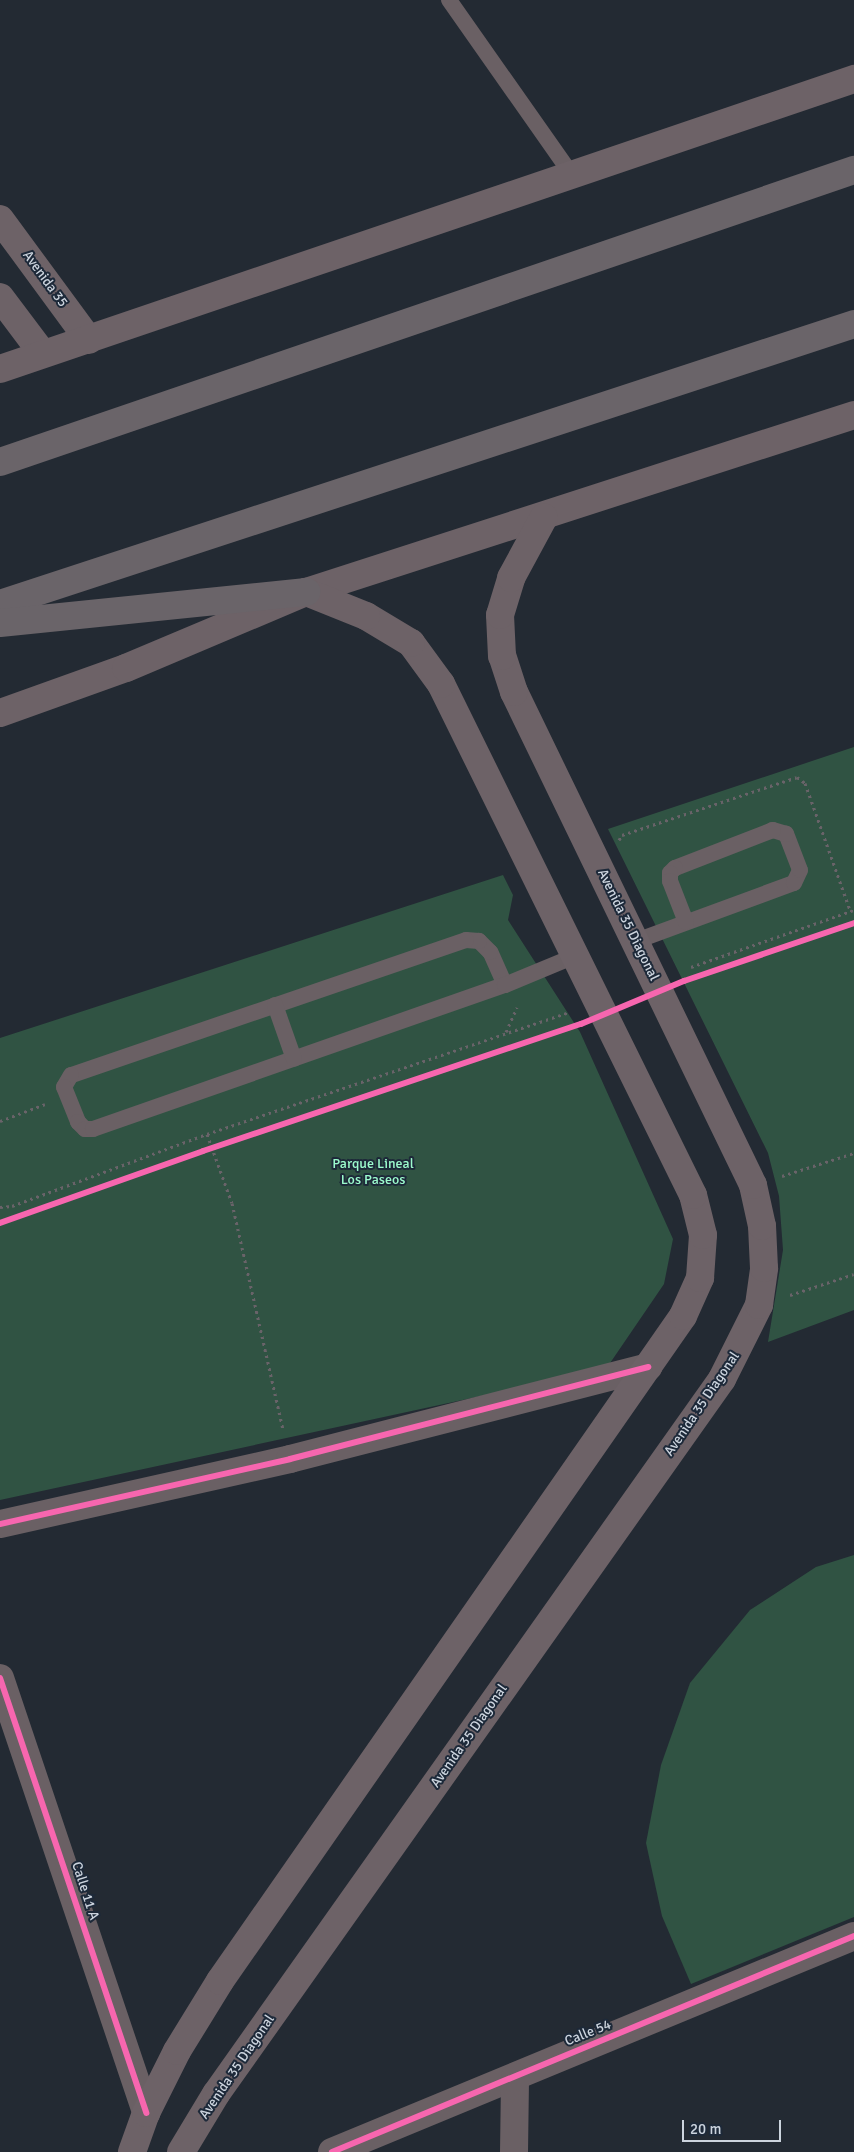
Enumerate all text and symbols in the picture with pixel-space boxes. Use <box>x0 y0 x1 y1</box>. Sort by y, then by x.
street label: Avenida 35 <box>19 247 71 311</box>
street label: Avenida 35 Diagonal <box>594 866 662 984</box>
park label: Parque Lineal Los Paseos <box>332 1156 414 1188</box>
street label: Avenida 35 Diagonal <box>661 1349 743 1459</box>
street label: Avenida 35 Diagonal <box>427 1681 511 1791</box>
street label: Calle 11 A <box>68 1860 102 1922</box>
street label: Avenida 35 Diagonal <box>196 2012 278 2122</box>
street label: Calle 54 <box>562 2016 614 2050</box>
scale bar <box>684 2110 783 2142</box>
text: 20 m <box>690 2120 721 2138</box>

